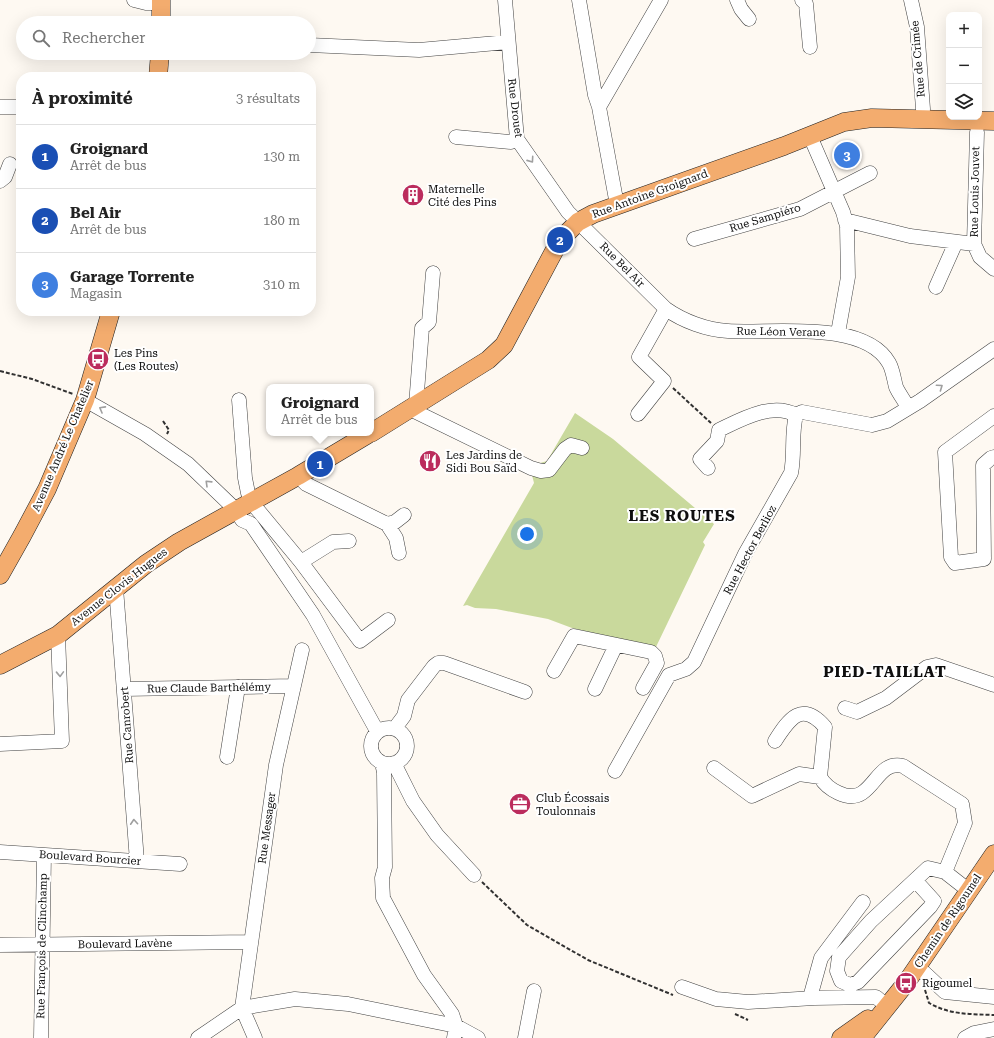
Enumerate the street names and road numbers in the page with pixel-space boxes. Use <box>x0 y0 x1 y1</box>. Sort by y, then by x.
street label: Rue de Crimée <box>908 20 928 98</box>
street label: Rue Drouet <box>505 78 525 138</box>
street label: Rue Louis Jouvet <box>968 146 982 238</box>
street label: Rue Antoine Groignard <box>590 167 710 221</box>
street label: Rue Sampiéro <box>728 201 802 235</box>
street label: Rue Bel Air <box>597 240 648 291</box>
street label: Rue Léon Verane <box>736 325 826 339</box>
street label: Avenue André Le Chatelier <box>29 378 97 514</box>
street label: Rue Hector Berlioz <box>721 503 779 597</box>
street label: Avenue Clovis Hugues <box>68 545 170 629</box>
street label: Rue Claude Barthélémy <box>147 680 272 696</box>
street label: Rue Canrobert <box>118 686 136 764</box>
street label: Rue Messager <box>256 791 279 865</box>
street label: Boulevard Bourcier <box>38 848 142 868</box>
street label: Chemin de Rigoumel <box>912 871 985 970</box>
street label: Rue François de Clinchamp <box>34 873 50 1019</box>
street label: Boulevard Lavène <box>78 937 172 951</box>

